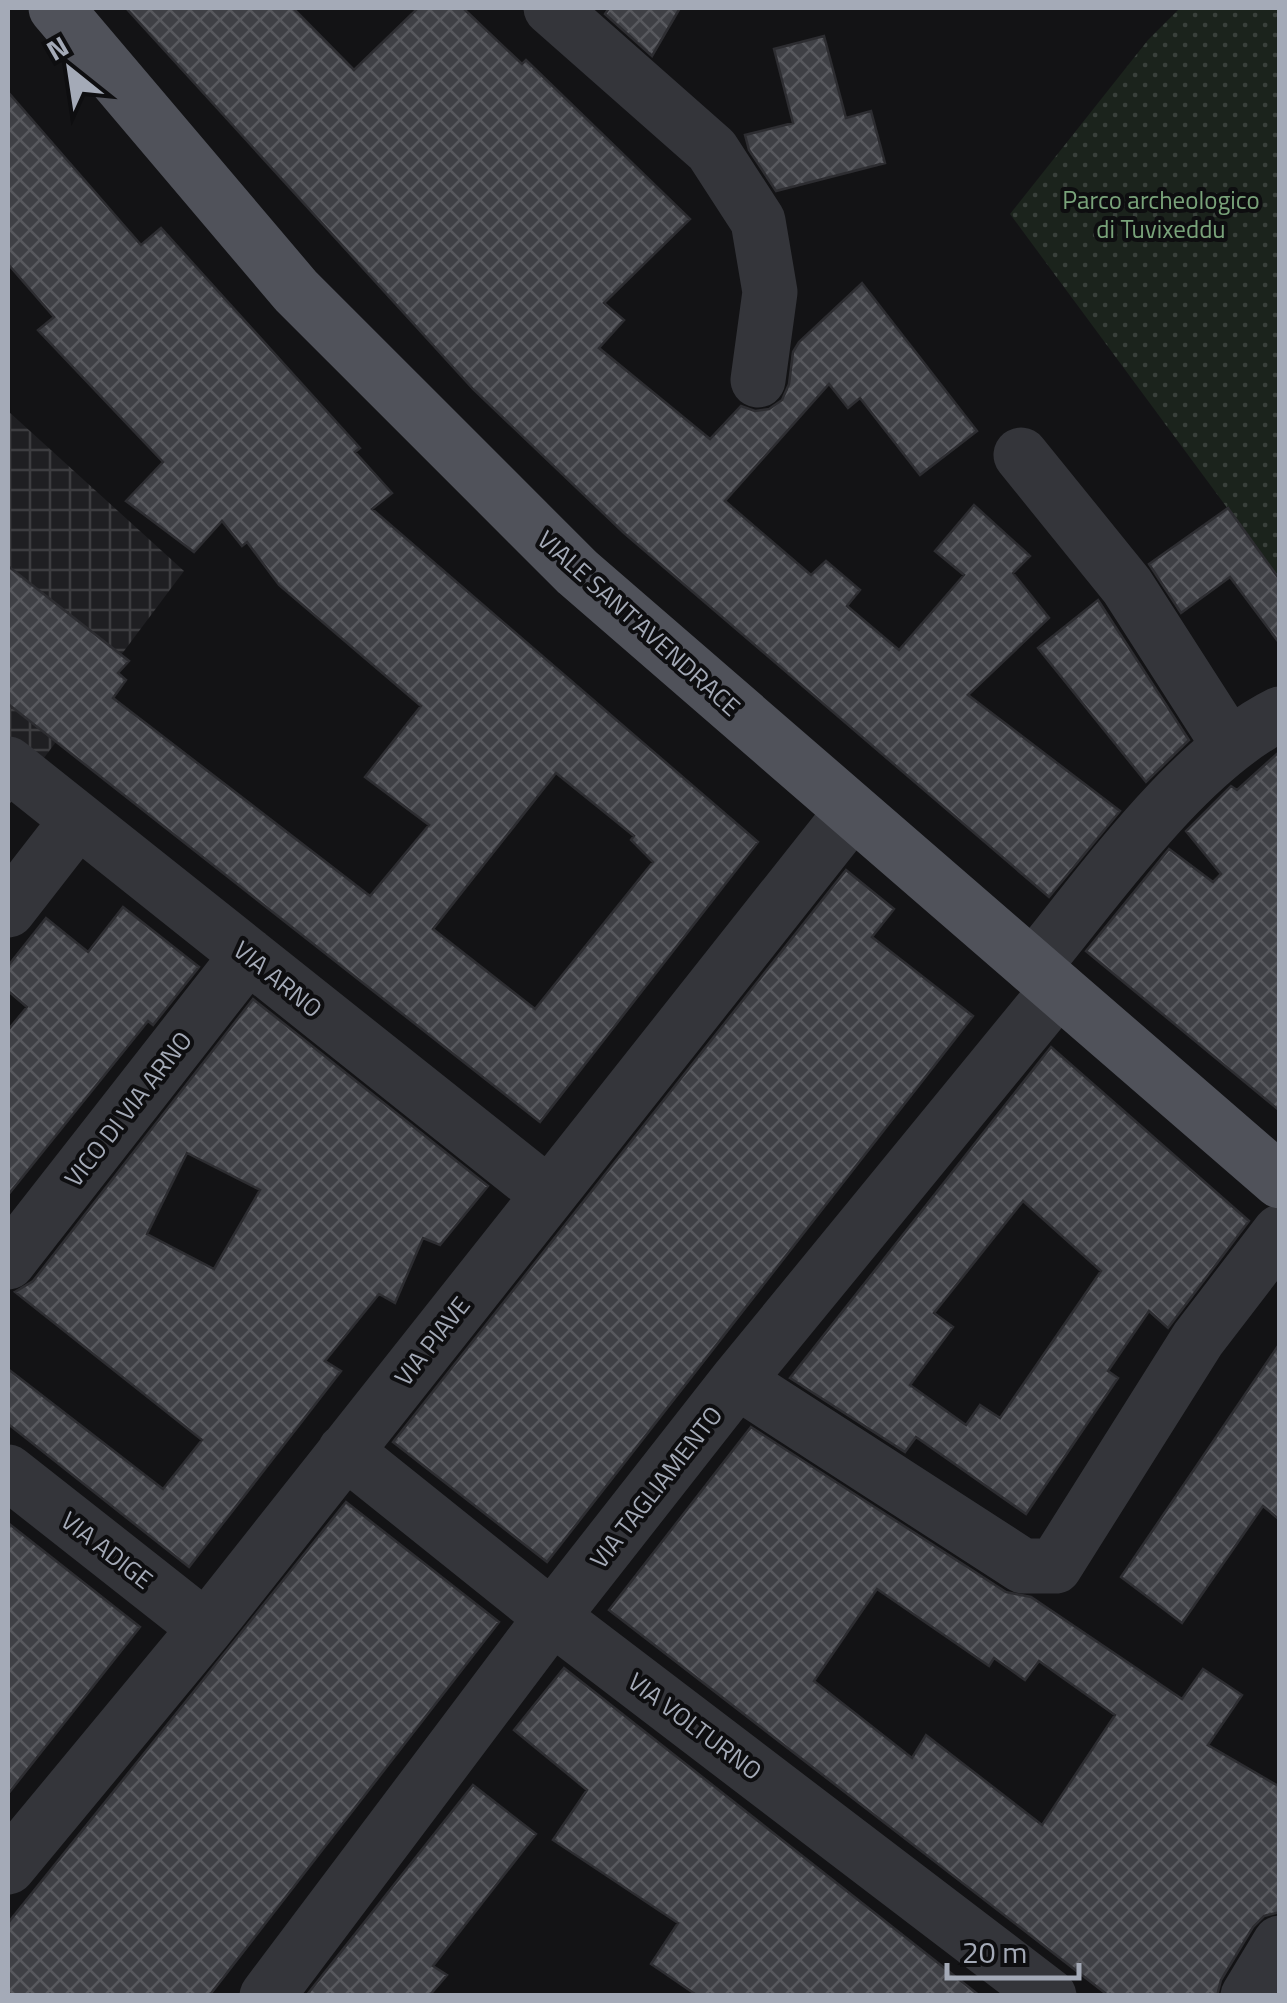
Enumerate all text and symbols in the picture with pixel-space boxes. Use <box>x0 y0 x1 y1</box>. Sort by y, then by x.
north arrow <box>20 20 120 120</box>
text: N <box>38 24 76 71</box>
park label: Parco archeologico di Tuvixeddu <box>1062 181 1260 248</box>
street label: VIALE SANT'AVENDRACE <box>529 521 749 725</box>
street label: VIA ARNO <box>225 931 331 1027</box>
street label: VICO DI VIA ARNO <box>55 1023 201 1195</box>
street label: VIA PIAVE <box>385 1288 479 1394</box>
street label: VIA TAGLIAMENTO <box>580 1398 732 1576</box>
street label: VIA ADIGE <box>53 1502 161 1598</box>
street label: VIA VOLTURNO <box>620 1663 770 1789</box>
scale bar <box>947 1918 1080 1980</box>
text: 20 m <box>962 1929 1027 1975</box>

